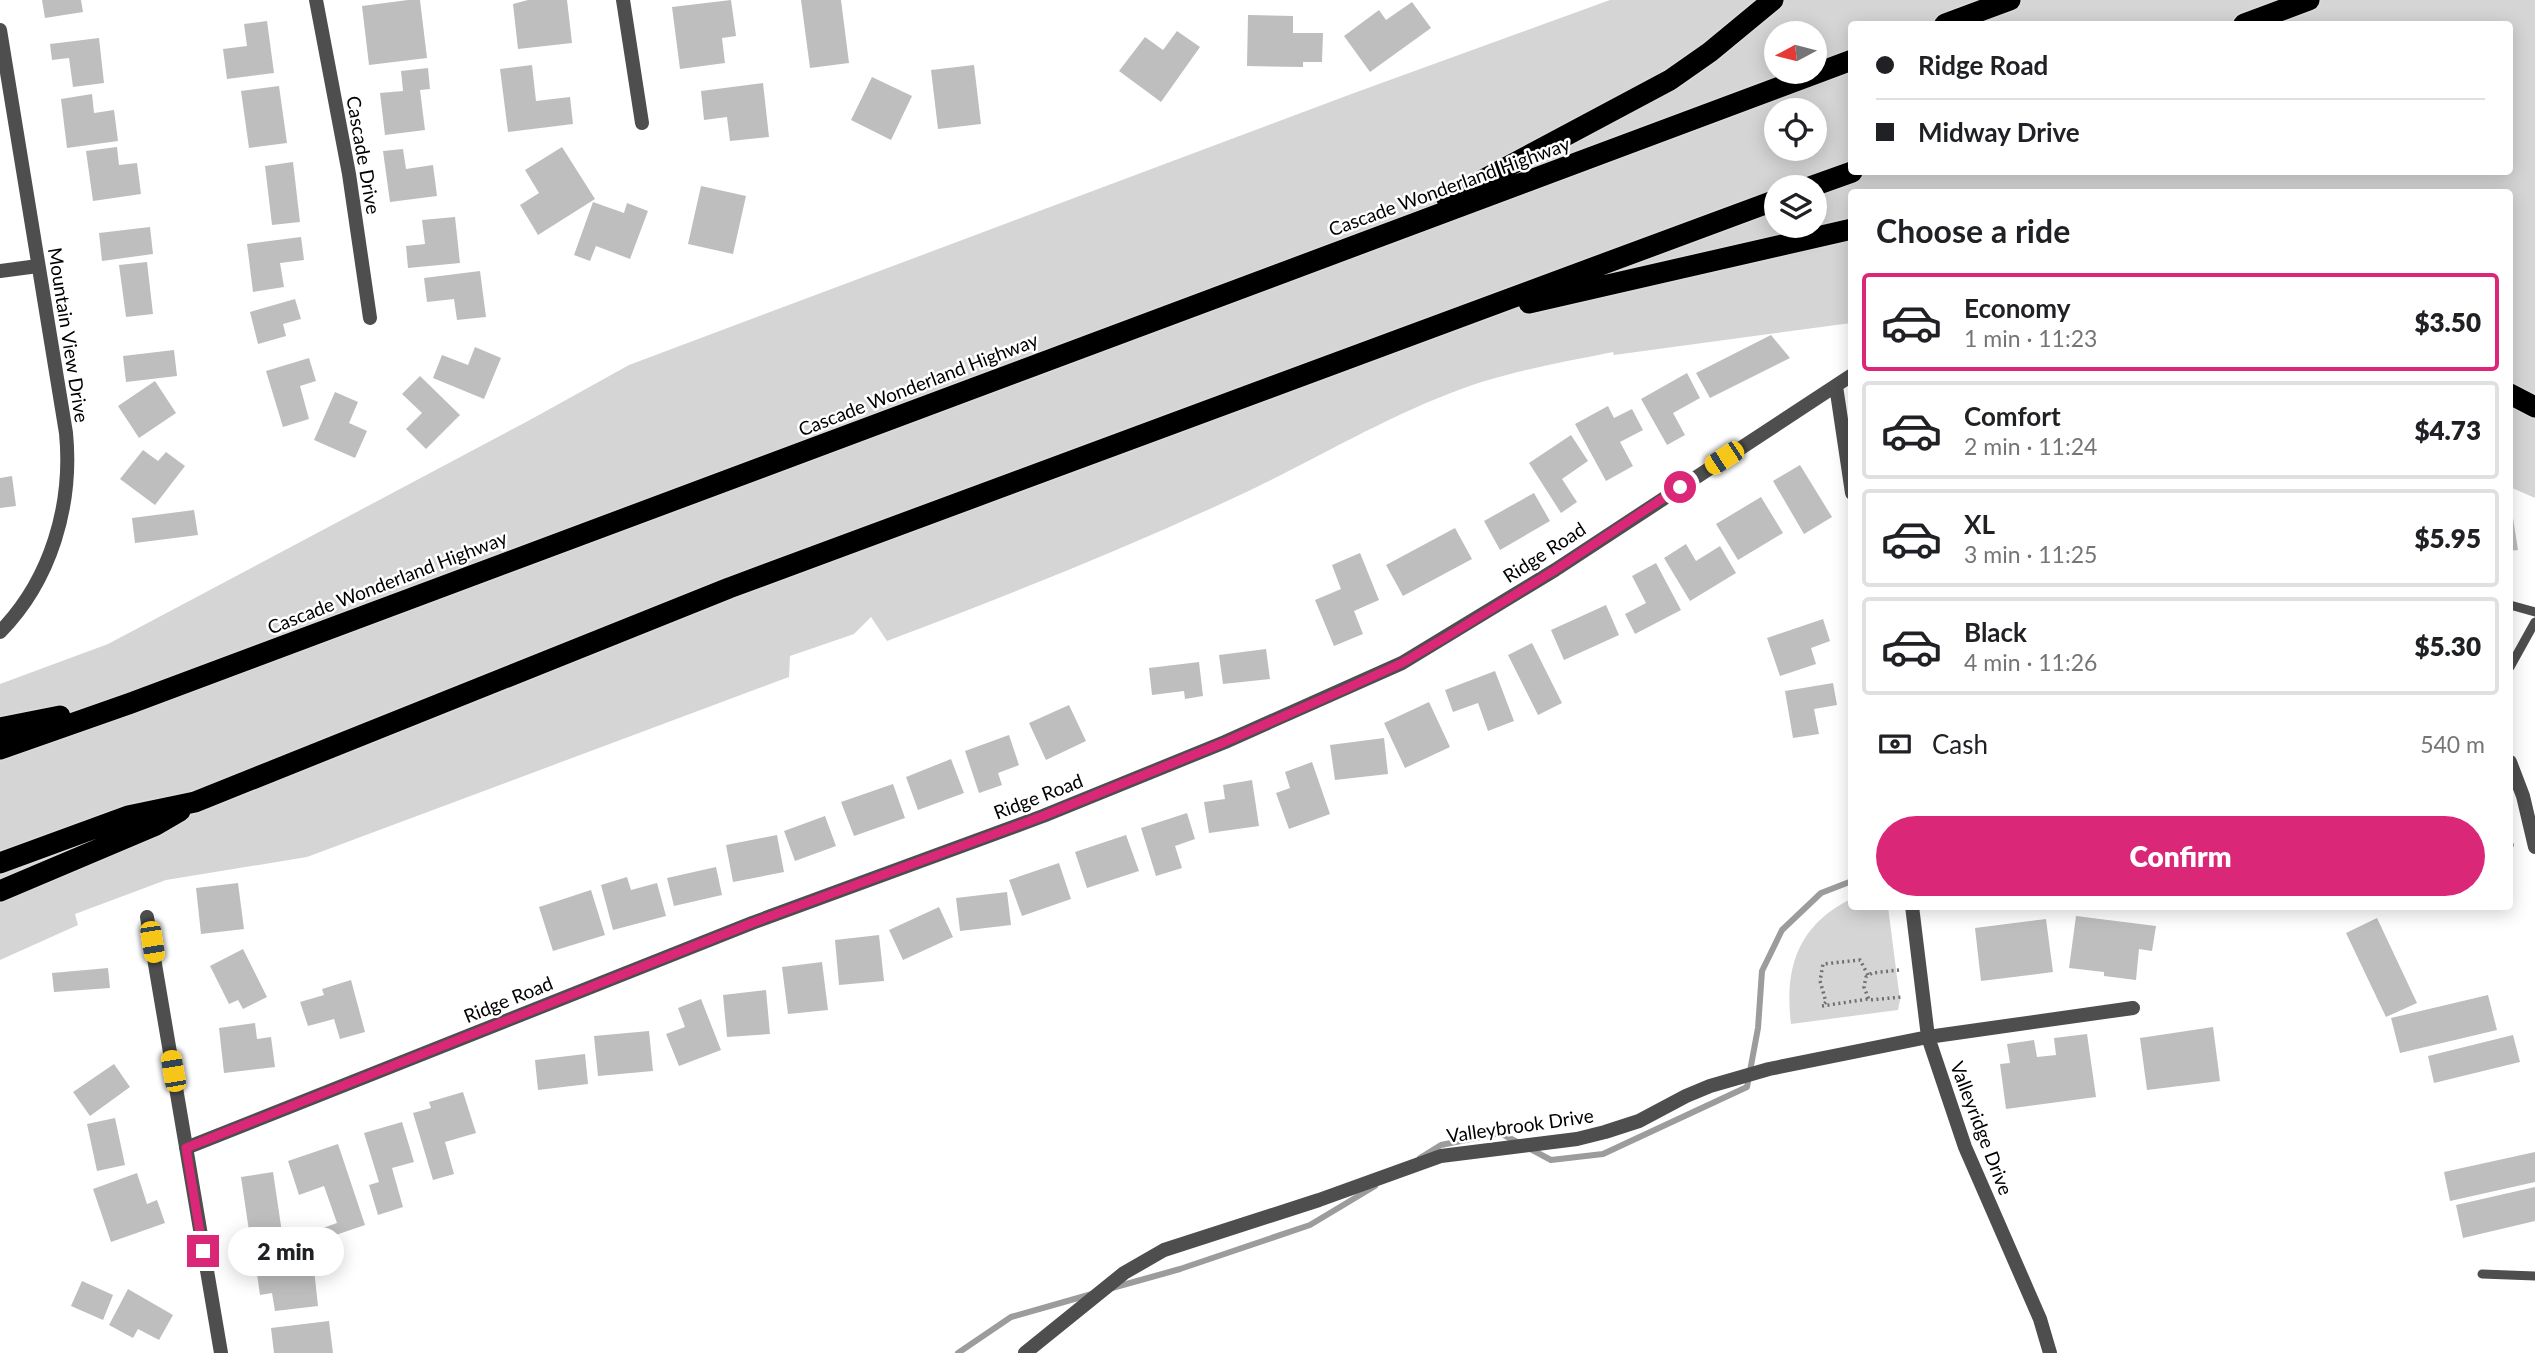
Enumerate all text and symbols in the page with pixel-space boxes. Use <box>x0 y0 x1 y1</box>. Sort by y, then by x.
north arrow <box>1764 21 1827 84</box>
map controls <box>1764 21 1827 238</box>
text: Ridge Road <box>1918 49 2048 81</box>
street label: Cascade Drive <box>342 94 386 216</box>
button: locate <box>1764 98 1827 161</box>
text: Midway Drive <box>1918 116 2080 148</box>
street label: Cascade Wonderland Highway <box>1325 132 1573 240</box>
button: layers <box>1764 175 1827 238</box>
text: Choose a ride <box>1876 211 2070 250</box>
street label: Mountain View Drive <box>44 246 94 424</box>
icon: car <box>1880 291 1943 354</box>
text: Economy <box>1964 292 2070 324</box>
text: $3.50 <box>2414 306 2481 338</box>
text: 1 min · 11:23 <box>1964 324 2097 352</box>
street label: Cascade Wonderland Highway <box>795 328 1041 440</box>
icon: car <box>1880 399 1943 462</box>
text: Comfort <box>1964 400 2061 432</box>
text: $4.73 <box>2414 414 2481 446</box>
text: 2 min · 11:24 <box>1964 432 2097 460</box>
car <box>1701 438 1748 478</box>
route start <box>1664 471 1696 503</box>
icon: car <box>1880 507 1943 570</box>
text: XL <box>1964 508 1995 540</box>
street label: Ridge Road <box>1498 517 1590 587</box>
text: $5.95 <box>2414 522 2481 554</box>
street label: Cascade Wonderland Highway <box>264 526 510 638</box>
text: 3 min · 11:25 <box>1964 540 2097 568</box>
icon: car <box>1880 615 1943 678</box>
text: Black <box>1964 616 2027 648</box>
text: $5.30 <box>2414 630 2481 662</box>
text: 4 min · 11:26 <box>1964 648 2097 676</box>
icon: cash <box>1876 725 1914 763</box>
text: Cash <box>1932 728 1988 760</box>
text: 540 m <box>2420 730 2485 758</box>
street label: Ridge Road <box>990 768 1086 824</box>
button: Confirm <box>1876 816 2485 896</box>
car <box>139 920 166 964</box>
street label: Ridge Road <box>460 971 556 1027</box>
car <box>160 1048 187 1094</box>
street label: Valleyridge Drive <box>1946 1058 2018 1198</box>
street label: Valleybrook Drive <box>1445 1103 1595 1147</box>
callout: 2 min <box>228 1226 343 1276</box>
route end <box>187 1235 219 1267</box>
text: 2 min <box>257 1237 315 1265</box>

